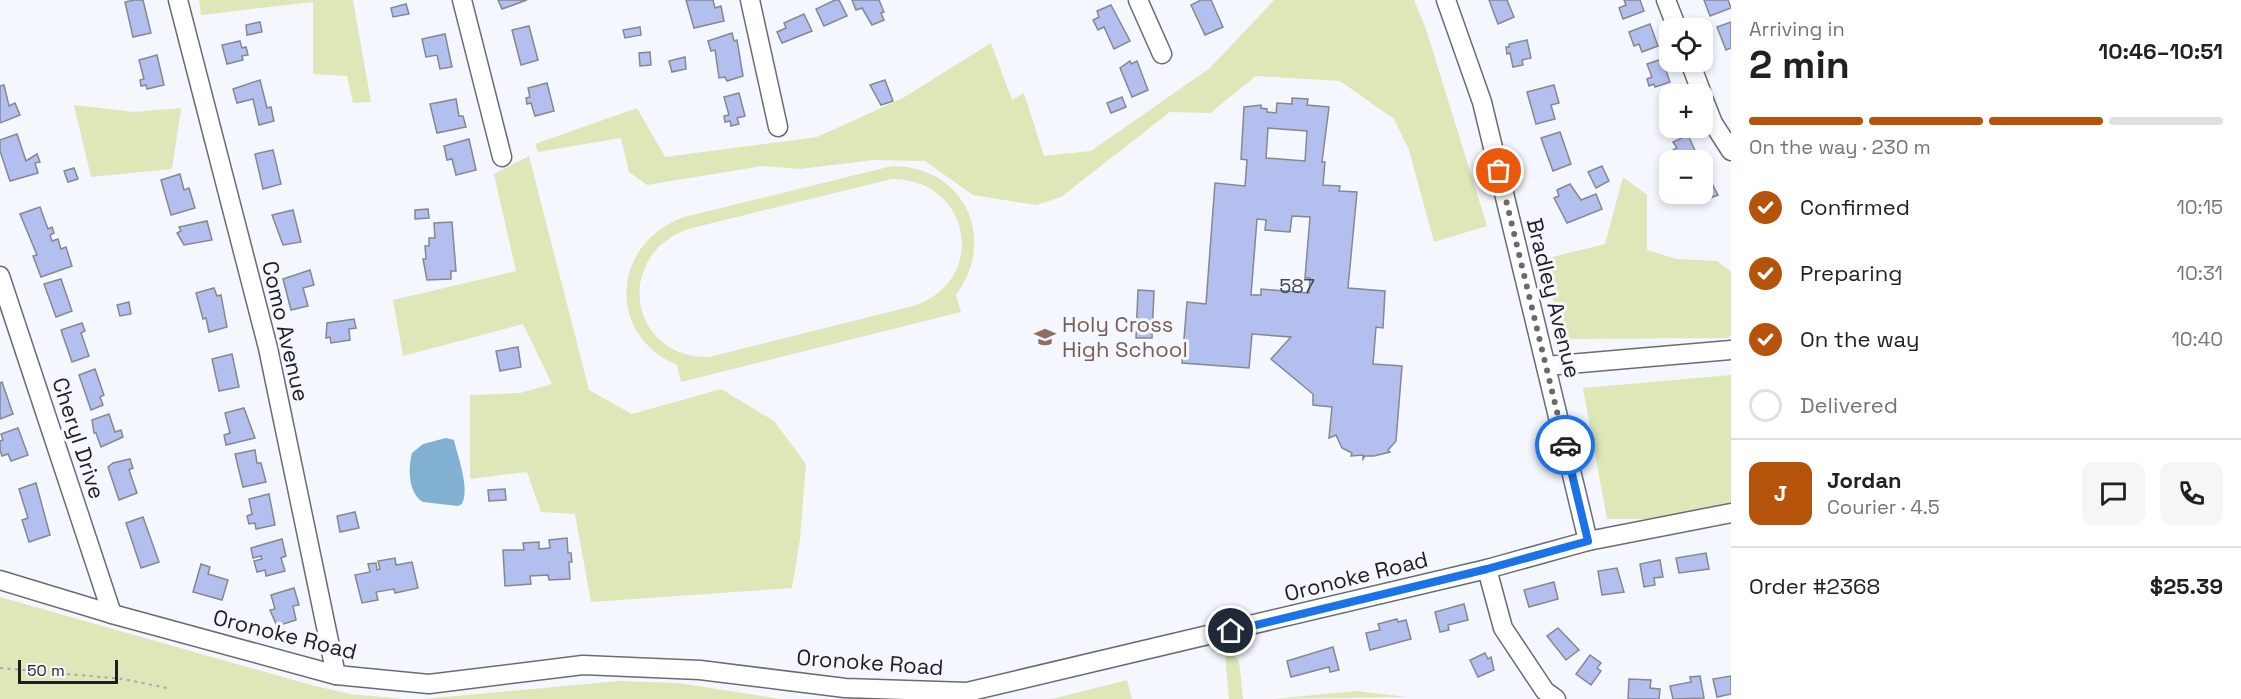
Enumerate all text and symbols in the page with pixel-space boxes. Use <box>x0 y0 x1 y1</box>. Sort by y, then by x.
text: Arriving in <box>1749 16 1845 42</box>
map controls <box>1659 18 1713 204</box>
button: locate <box>1659 18 1713 72</box>
text: 10:46–10:51 <box>2098 37 2223 65</box>
text: 2 min <box>1749 40 1850 89</box>
button: + <box>1659 84 1713 138</box>
text: On the way · 230 m <box>1749 134 1931 160</box>
pin <box>1473 145 1524 196</box>
button: − <box>1659 150 1713 204</box>
icon: bag <box>1482 154 1515 187</box>
icon: check <box>1749 191 1782 224</box>
text: Confirmed <box>1800 193 1910 221</box>
text: 10:15 <box>2176 194 2223 220</box>
street label: Bradley Avenue <box>1521 215 1587 381</box>
icon: check <box>1749 257 1782 290</box>
street label: Como Avenue <box>256 258 316 404</box>
text: Preparing <box>1800 259 1902 287</box>
text: 10:31 <box>2177 260 2223 286</box>
house number: 587 <box>1279 273 1315 299</box>
place label: Holy Cross High School <box>1062 310 1188 363</box>
icon: check <box>1749 323 1782 356</box>
school or university icon: Holy Cross High School <box>1033 325 1057 349</box>
text: On the way <box>1800 325 1919 353</box>
text: 10:40 <box>2171 326 2223 352</box>
street label: Cheryl Drive <box>46 374 112 502</box>
text: Delivered <box>1800 391 1898 419</box>
courier <box>1535 415 1595 475</box>
icon: car <box>1549 429 1582 462</box>
button: chat <box>2082 462 2145 525</box>
button: phone <box>2160 462 2223 525</box>
text: Jordan <box>1827 466 1902 494</box>
text: J <box>1774 479 1787 507</box>
text: Courier · 4.5 <box>1827 494 1940 520</box>
street label: Oronoke Road <box>1281 545 1431 607</box>
text: Order #2368 <box>1749 572 1880 600</box>
text: $25.39 <box>2150 572 2223 600</box>
street label: Oronoke Road <box>210 603 360 665</box>
pin <box>1205 605 1256 656</box>
icon: home <box>1214 614 1247 647</box>
street label: Oronoke Road <box>796 643 944 681</box>
scale bar <box>18 657 118 684</box>
text: 50 m <box>27 660 65 681</box>

